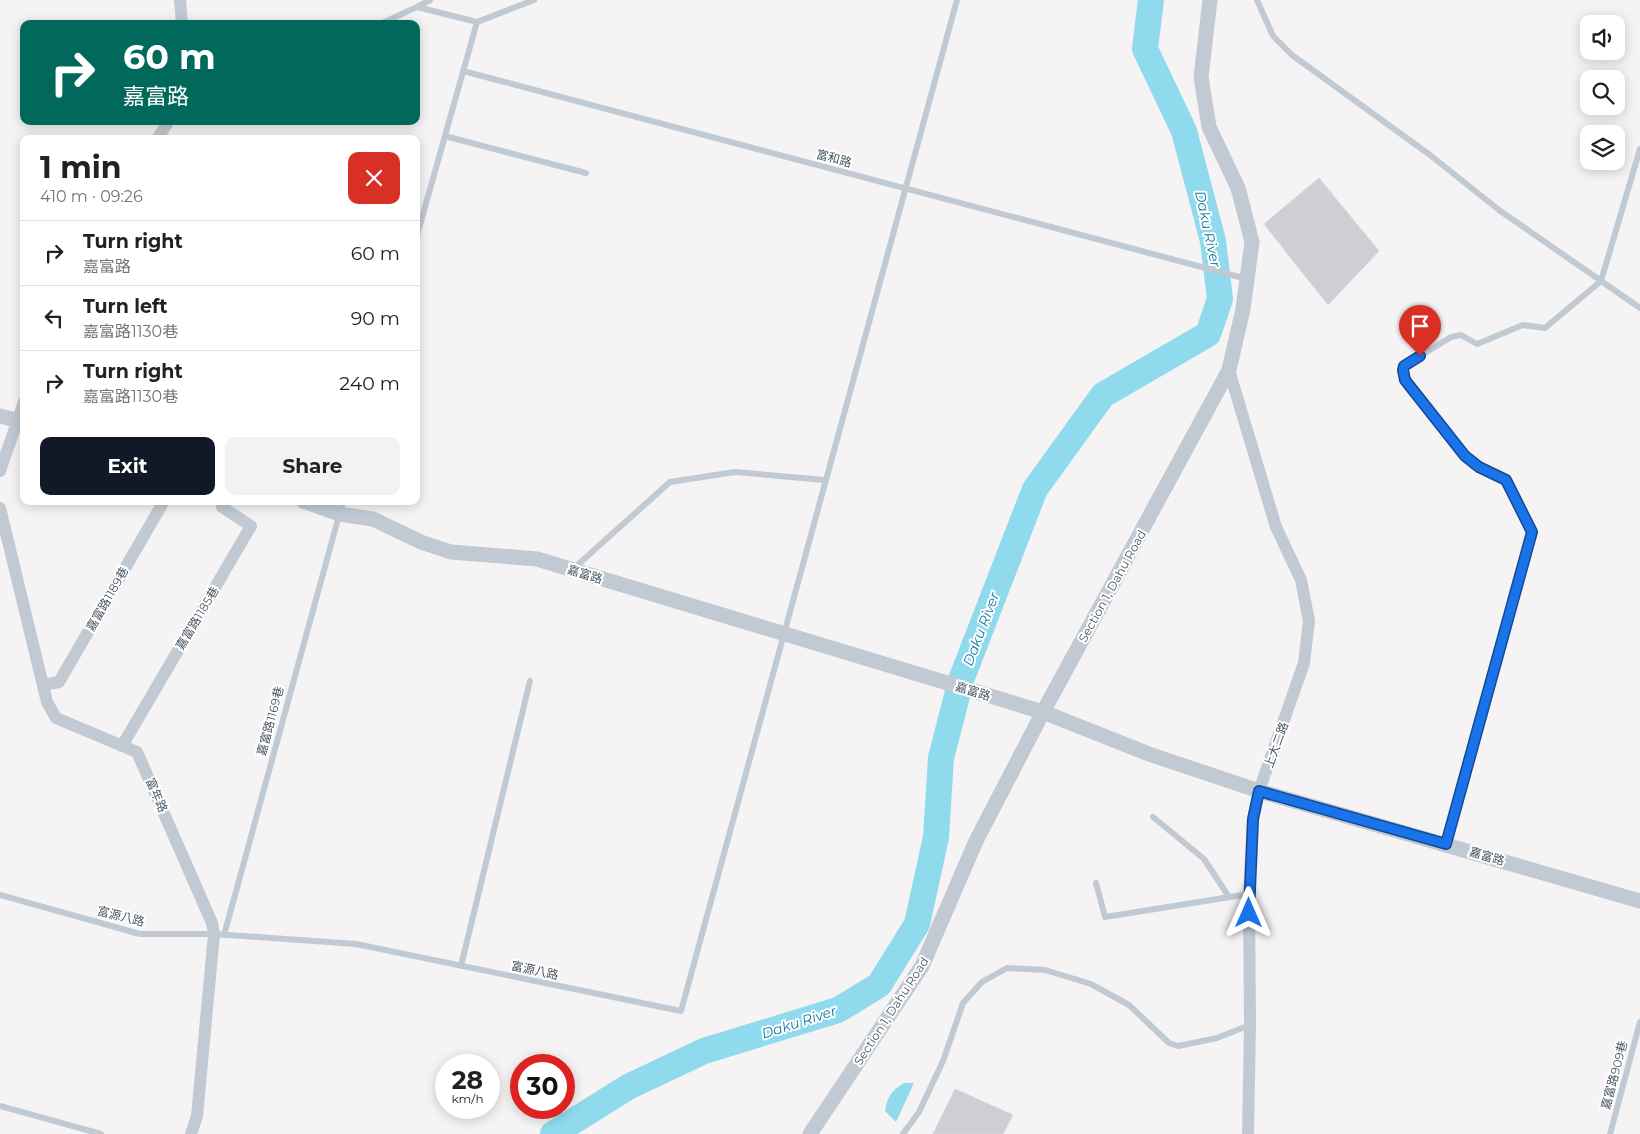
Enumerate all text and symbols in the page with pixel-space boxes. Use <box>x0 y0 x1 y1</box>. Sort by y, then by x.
map controls <box>1580 15 1625 170</box>
button: sound <box>1580 15 1625 60</box>
text: 60 m <box>123 35 216 78</box>
icon: right <box>40 40 105 105</box>
button: search <box>1580 70 1625 115</box>
text: 嘉富路 <box>123 83 189 110</box>
button: layers <box>1580 125 1625 170</box>
street label: 富和路 <box>815 146 853 170</box>
text: 1 min <box>40 149 121 186</box>
button: close <box>348 152 400 204</box>
text: 410 m · 09:26 <box>40 187 143 206</box>
water label: Daku River <box>1191 189 1225 269</box>
text: Turn right <box>83 230 183 253</box>
icon: right <box>40 239 68 267</box>
text: 60 m <box>351 242 400 265</box>
text: 嘉富路 <box>83 257 131 276</box>
text: Turn left <box>83 295 168 318</box>
icon: left <box>40 304 68 332</box>
pin <box>1399 305 1441 356</box>
text: 90 m <box>351 307 400 330</box>
icon: arrive <box>1406 312 1434 340</box>
text: 嘉富路1130巷 <box>83 322 178 341</box>
text: Turn right <box>83 360 183 383</box>
icon: right <box>40 369 68 397</box>
text: 240 m <box>339 372 400 395</box>
text: 嘉富路1130巷 <box>83 387 178 406</box>
button: Exit <box>40 437 215 495</box>
button: Share <box>225 437 400 495</box>
street label: Section 1, Dahu Road <box>1075 527 1149 645</box>
street label: 嘉富路 <box>566 562 604 586</box>
street label: 嘉富路1189巷 <box>83 564 131 634</box>
street label: 嘉富路1185巷 <box>172 584 222 652</box>
water label: Daku River <box>959 589 1003 668</box>
street label: 嘉富路 <box>954 679 992 703</box>
street label: 嘉富路1169巷 <box>254 685 286 757</box>
street label: 上大二路 <box>1261 720 1291 770</box>
street label: 富年路 <box>143 775 171 815</box>
street label: 嘉富路 <box>1468 844 1506 868</box>
position arrow <box>1222 886 1274 938</box>
street label: 富源八路 <box>96 903 146 929</box>
street label: Section 1, Dahu Road <box>850 954 932 1068</box>
street label: 富源八路 <box>510 958 560 982</box>
water label: Daku River <box>759 1001 839 1043</box>
street label: 嘉富路909巷 <box>1598 1039 1630 1111</box>
speed limit sign: 30 <box>510 1054 575 1119</box>
text: 28 <box>452 1065 483 1095</box>
text: km/h <box>451 1091 484 1106</box>

